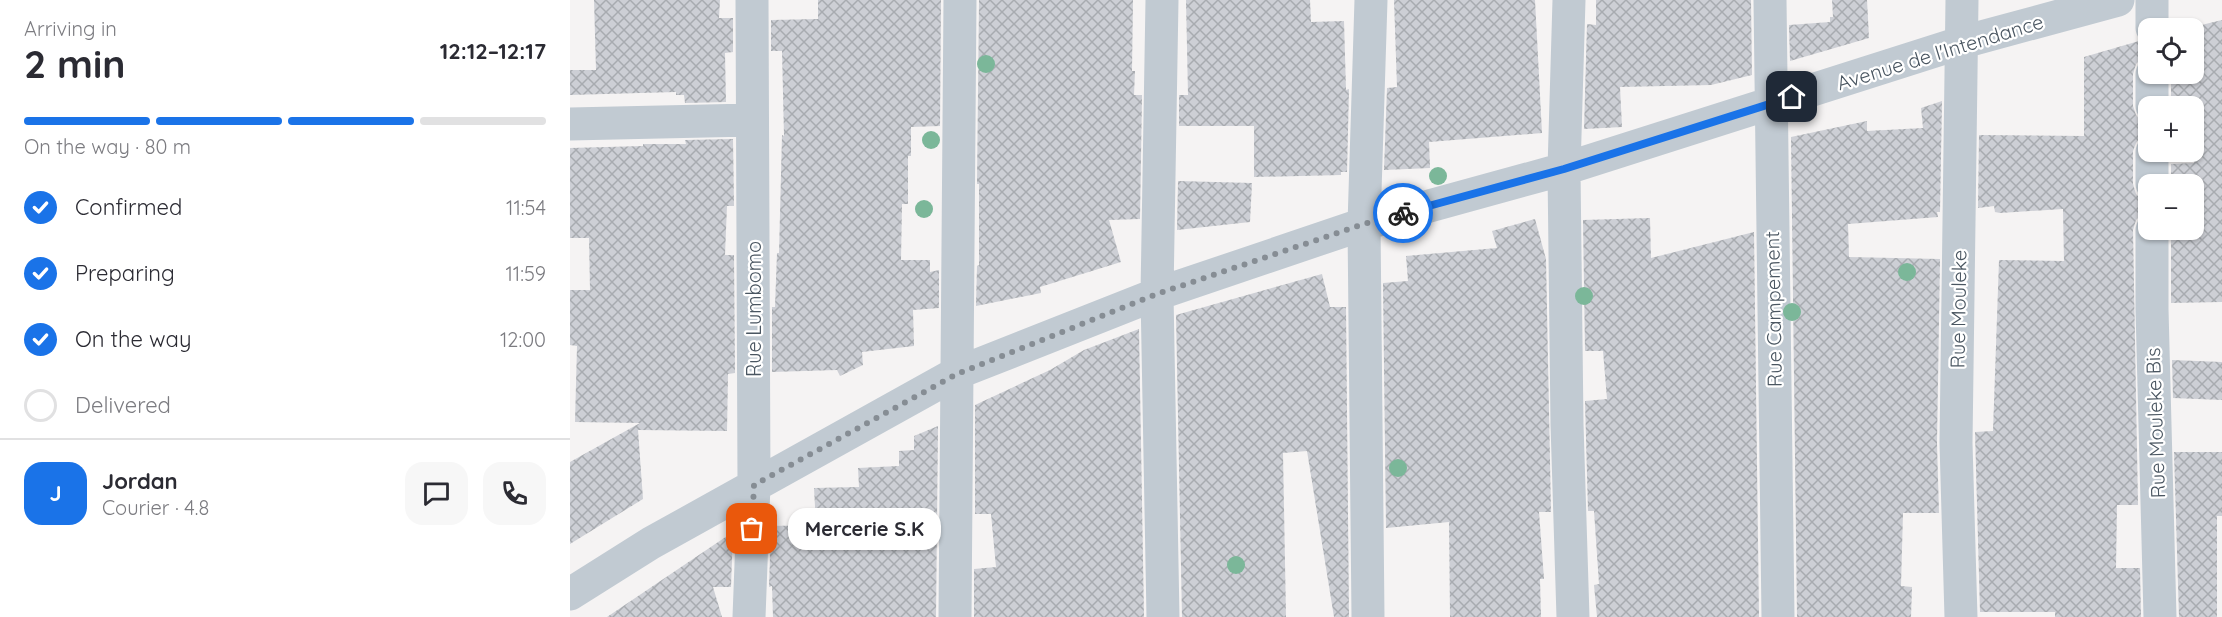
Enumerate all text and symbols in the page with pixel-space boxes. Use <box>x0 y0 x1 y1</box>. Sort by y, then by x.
street label: Avenue de l'Intendance <box>1834 9 2046 95</box>
text: Arriving in <box>24 16 117 41</box>
map controls <box>2138 18 2204 240</box>
button: locate <box>2138 18 2204 84</box>
text: 12:12–12:17 <box>440 37 546 65</box>
text: 2 min <box>24 39 126 88</box>
pin <box>1766 71 1817 122</box>
icon: home <box>1775 80 1808 113</box>
button: + <box>2138 96 2204 162</box>
text: On the way · 80 m <box>24 134 191 159</box>
button: − <box>2138 174 2204 240</box>
courier <box>1373 183 1433 243</box>
icon: check <box>24 191 57 224</box>
text: Confirmed <box>75 193 182 221</box>
text: 11:54 <box>506 195 546 220</box>
icon: bike <box>1387 197 1420 230</box>
street label: Rue Campement <box>1759 231 1787 387</box>
street label: Rue Lumbomo <box>741 241 766 377</box>
street label: Rue Mouleke <box>1944 249 1972 369</box>
icon: check <box>24 257 57 290</box>
text: Preparing <box>75 259 175 287</box>
text: 11:59 <box>505 261 546 286</box>
icon: check <box>24 323 57 356</box>
text: On the way <box>75 325 191 353</box>
text: 12:00 <box>500 327 546 352</box>
street label: Rue Mouleke Bis <box>2140 347 2170 499</box>
text: Delivered <box>75 391 171 419</box>
button: chat <box>405 462 468 525</box>
button: phone <box>483 462 546 525</box>
text: Jordan <box>102 467 178 495</box>
text: J <box>49 479 62 507</box>
text: Courier · 4.8 <box>102 495 209 520</box>
pin <box>726 503 777 554</box>
callout: Mercerie S.K <box>788 508 941 550</box>
icon: bag <box>735 512 768 545</box>
text: Mercerie S.K <box>805 516 924 541</box>

